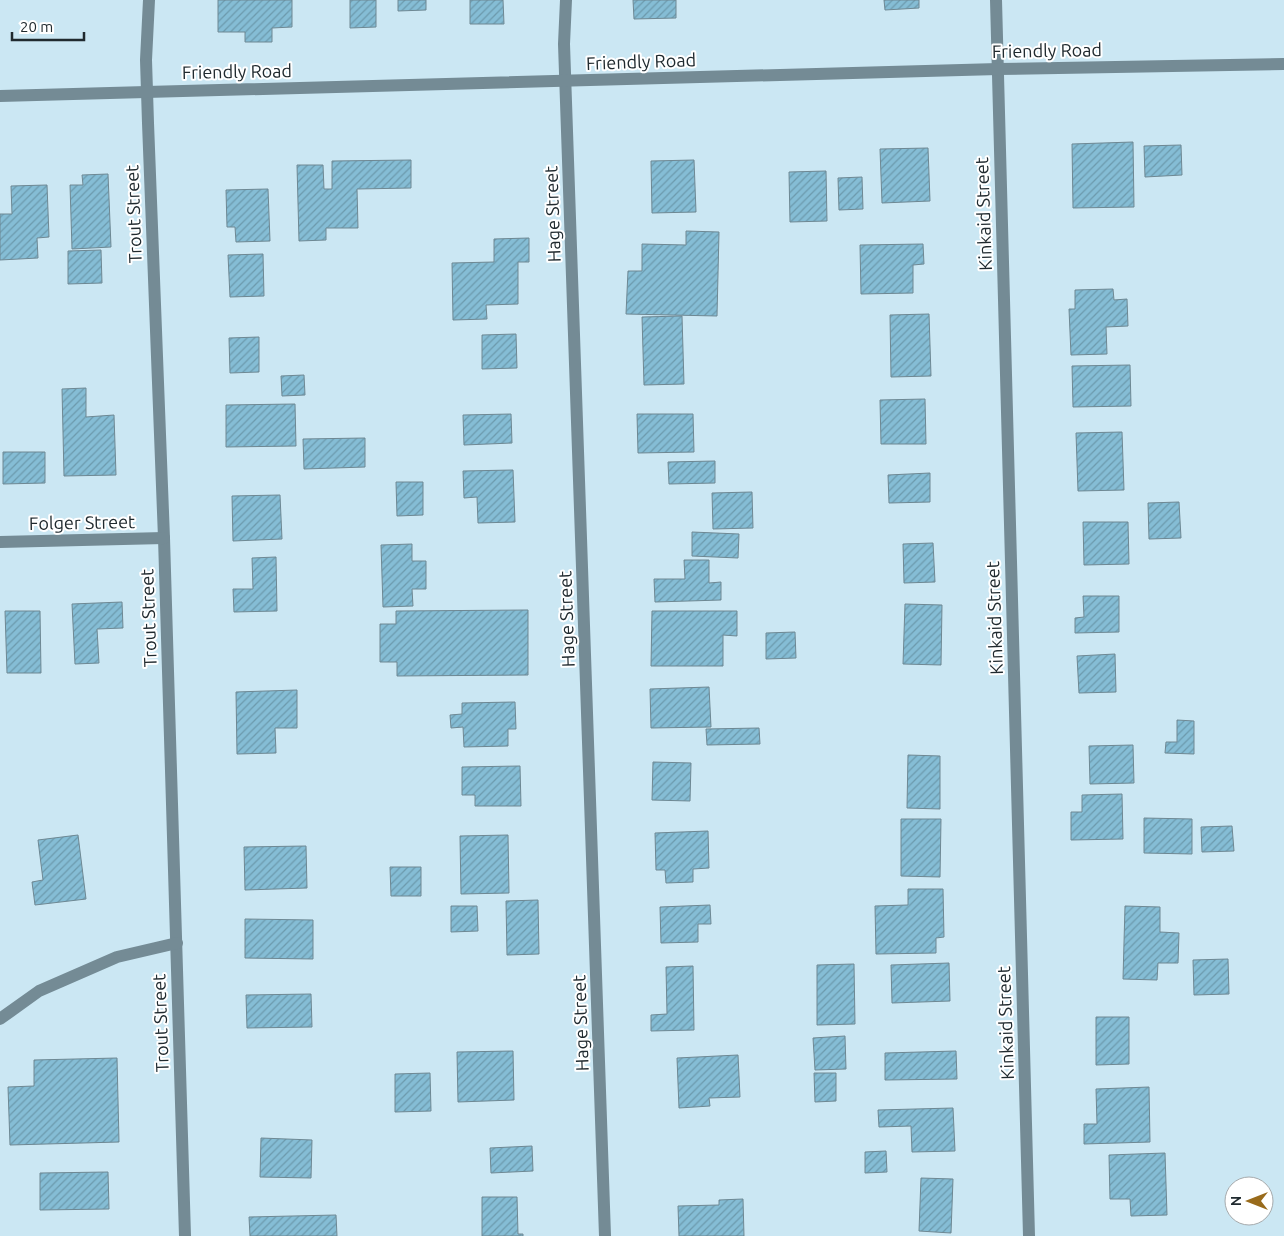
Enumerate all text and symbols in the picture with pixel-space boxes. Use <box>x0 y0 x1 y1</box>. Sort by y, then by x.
scale bar <box>12 10 85 42</box>
text: 20 m <box>20 18 53 35</box>
street label: Friendly Road <box>992 39 1102 61</box>
street label: Friendly Road <box>586 49 696 73</box>
street label: Friendly Road <box>182 60 292 82</box>
street label: Kinkaid Street <box>971 157 995 271</box>
street label: Trout Street <box>121 164 145 264</box>
street label: Hage Street <box>540 165 564 263</box>
street label: Folger Street <box>29 511 135 533</box>
street label: Kinkaid Street <box>982 561 1006 675</box>
street label: Trout Street <box>136 568 160 668</box>
street label: Hage Street <box>554 570 578 668</box>
street label: Kinkaid Street <box>993 966 1017 1080</box>
street label: Trout Street <box>148 973 172 1073</box>
street label: Hage Street <box>568 974 592 1072</box>
north arrow <box>1224 1176 1274 1226</box>
text: N <box>1228 1196 1244 1206</box>

